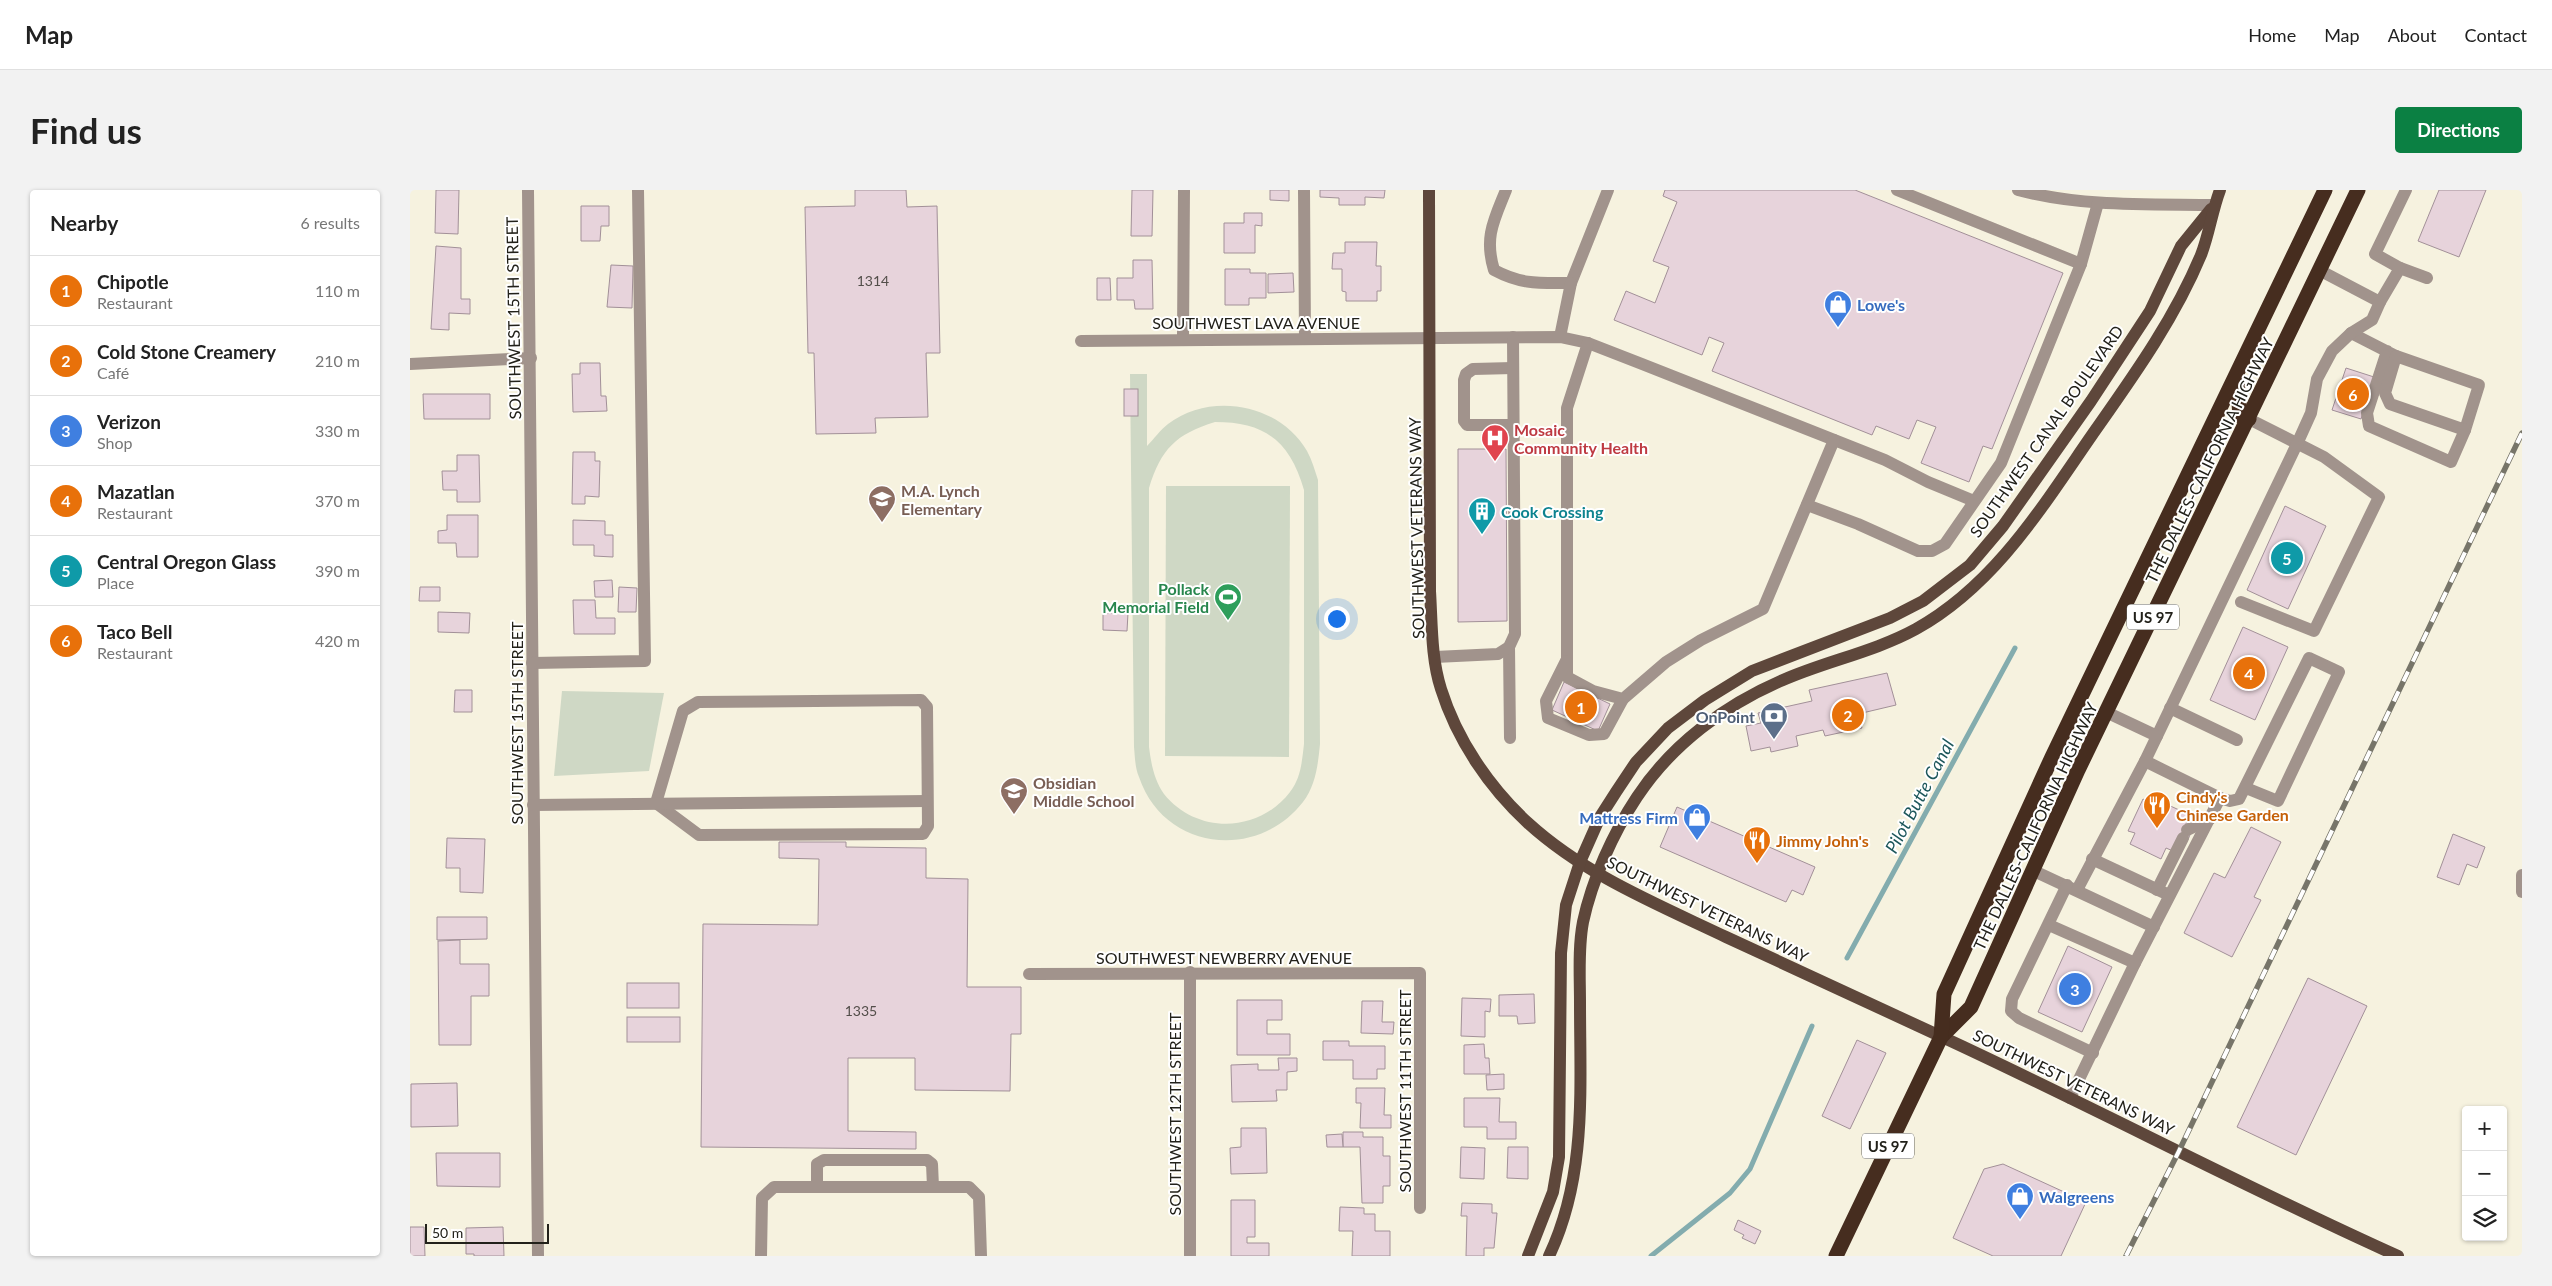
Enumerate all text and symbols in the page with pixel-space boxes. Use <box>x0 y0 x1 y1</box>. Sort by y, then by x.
text: Map <box>25 20 73 49</box>
text: Home <box>2248 24 2296 46</box>
text: Map <box>2324 24 2360 46</box>
text: About <box>2388 24 2437 46</box>
text: Contact <box>2465 24 2527 46</box>
button: Directions <box>2395 107 2522 153</box>
text: Find us <box>30 109 142 151</box>
text: Nearby <box>50 210 118 235</box>
text: 6 results <box>300 213 360 232</box>
street label: SOUTHWEST 15TH STREET <box>502 216 524 420</box>
text: Chipotle <box>97 270 169 293</box>
house number: 1314 <box>857 272 889 289</box>
text: 1 <box>61 281 71 300</box>
text: 110 m <box>315 281 360 300</box>
shop icon: Lowe's <box>1823 289 1853 328</box>
text: Restaurant <box>97 293 173 312</box>
place label: Lowe's <box>1857 295 1905 314</box>
street label: SOUTHWEST LAVA AVENUE <box>1152 313 1360 332</box>
street label: SOUTHWEST CANAL BOULEVARD <box>1965 321 2127 541</box>
street label: THE DALLES-CALIFORNIA HIGHWAY <box>2141 334 2277 586</box>
text: Cold Stone Creamery <box>97 340 276 363</box>
text: 2 <box>61 351 71 370</box>
text: 210 m <box>315 351 360 370</box>
text: Café <box>97 363 129 382</box>
pin: 6 <box>2337 375 2369 413</box>
text: Verizon <box>97 410 161 433</box>
street label: SOUTHWEST VETERANS WAY <box>1405 417 1427 639</box>
place label: Mosaic Community Health <box>1514 420 1648 457</box>
text: 3 <box>61 421 71 440</box>
text: 330 m <box>315 421 360 440</box>
hospital icon: Mosaic Community Health <box>1480 423 1510 462</box>
text: Shop <box>97 433 133 452</box>
text: Mazatlan <box>97 480 175 503</box>
place label: M.A. Lynch Elementary <box>901 481 983 518</box>
school or university icon: M.A. Lynch Elementary <box>867 484 897 523</box>
text: 4 <box>61 491 71 510</box>
text: 370 m <box>315 491 360 510</box>
building icon: Cook Crossing <box>1467 496 1497 535</box>
place label: Cook Crossing <box>1501 502 1604 521</box>
text: Restaurant <box>97 503 173 522</box>
pin: 5 <box>2271 539 2303 577</box>
text: Central Oregon Glass <box>97 550 276 573</box>
text: 5 <box>61 561 71 580</box>
text: 390 m <box>315 561 360 580</box>
text: Place <box>97 573 134 592</box>
place label: Pollack Memorial Field <box>1102 579 1209 616</box>
sports icon: Pollack Memorial Field <box>1213 582 1243 621</box>
road number: US 97 <box>2127 604 2179 630</box>
your location <box>1324 606 1350 632</box>
text: Taco Bell <box>97 620 172 643</box>
street label: SOUTHWEST 15TH STREET <box>507 621 526 824</box>
text: 6 <box>61 631 71 650</box>
text: 420 m <box>315 631 360 650</box>
text: Restaurant <box>97 643 173 662</box>
pin: 4 <box>2233 654 2265 692</box>
pin: 1 <box>1565 688 1597 726</box>
pin: 2 <box>1832 696 1864 734</box>
street label: THE DALLES-CALIFORNIA HIGHWAY <box>1969 699 2101 953</box>
bank icon: OnPoint <box>1759 701 1789 740</box>
place label: OnPoint <box>1696 707 1755 726</box>
water label: Pilot Butte Canal <box>1880 735 1958 857</box>
place label: Obsidian Middle School <box>1033 773 1135 810</box>
school or university icon: Obsidian Middle School <box>999 776 1029 815</box>
place label: Cindy's Chinese Garden <box>2176 787 2289 824</box>
restaurant icon: Cindy's Chinese Garden <box>2142 790 2172 829</box>
shop icon: Mattress Firm <box>1682 802 1712 841</box>
place label: Mattress Firm <box>1579 808 1678 827</box>
restaurant icon: Jimmy John's <box>1742 825 1772 864</box>
place label: Jimmy John's <box>1776 831 1869 850</box>
street label: SOUTHWEST VETERANS WAY <box>1604 852 1812 966</box>
street label: SOUTHWEST NEWBERRY AVENUE <box>1096 948 1352 967</box>
pin: 3 <box>2059 970 2091 1008</box>
street label: SOUTHWEST 11TH STREET <box>1395 989 1414 1192</box>
house number: 1335 <box>845 1002 877 1019</box>
street label: SOUTHWEST 12TH STREET <box>1165 1012 1184 1215</box>
street label: SOUTHWEST VETERANS WAY <box>1970 1025 2178 1139</box>
map controls <box>2462 1106 2507 1241</box>
button: + <box>2462 1106 2507 1151</box>
road number: US 97 <box>1862 1134 1914 1158</box>
button: − <box>2462 1151 2507 1196</box>
shop icon: Walgreens <box>2005 1181 2035 1220</box>
place label: Walgreens <box>2039 1187 2114 1206</box>
button: layers <box>2462 1196 2507 1241</box>
scale bar <box>425 1221 549 1244</box>
text: 50 m <box>432 1224 463 1241</box>

